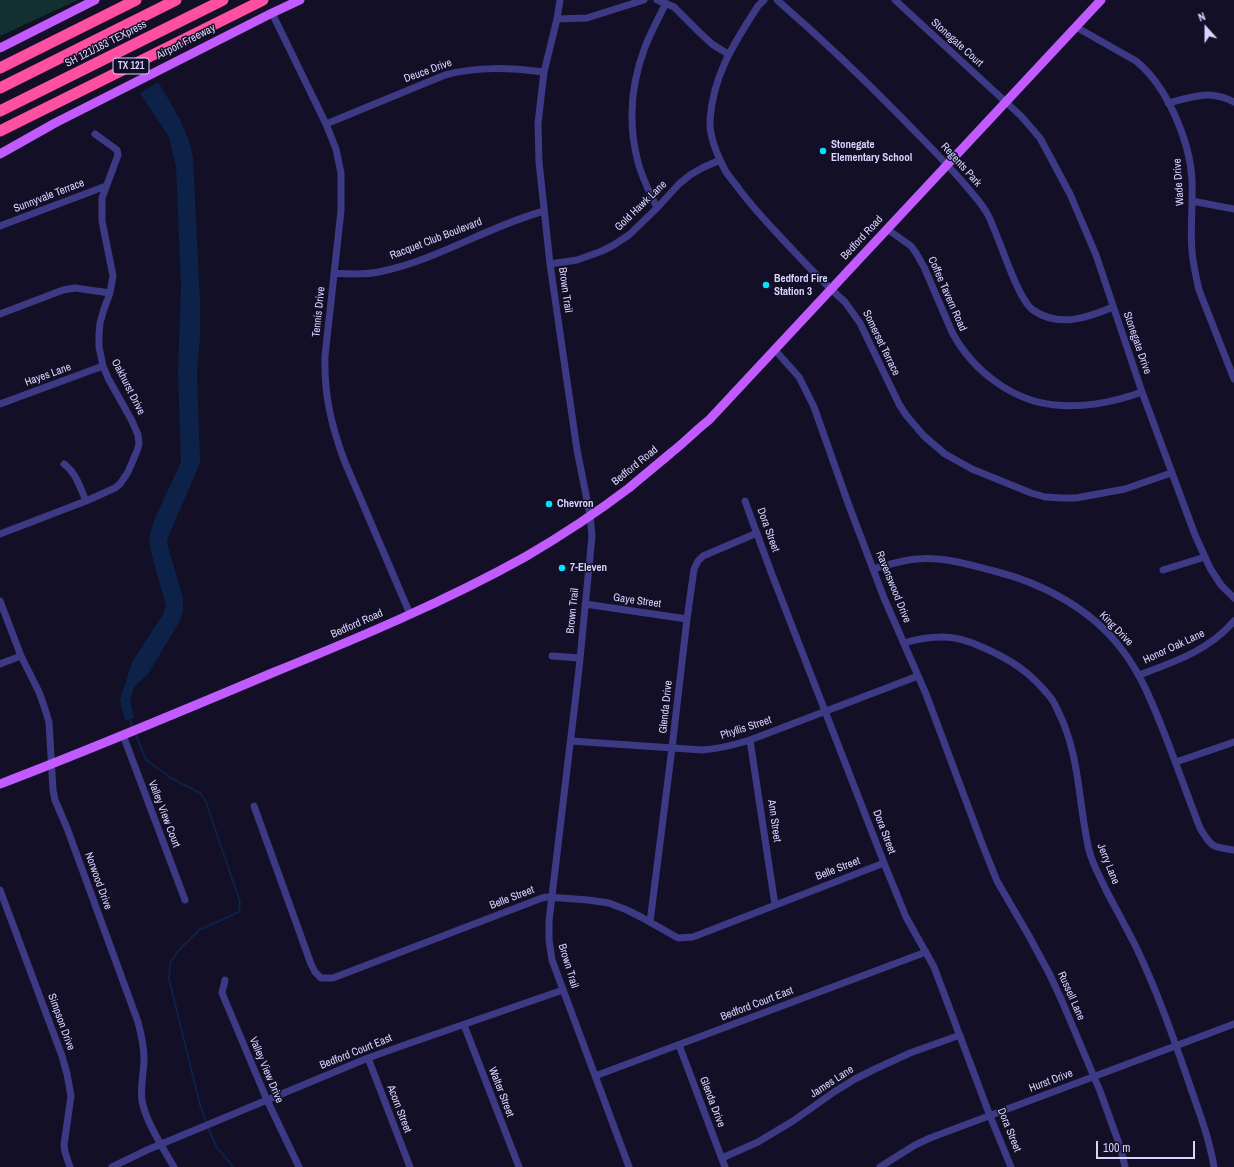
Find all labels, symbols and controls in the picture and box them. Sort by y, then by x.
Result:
north arrow [1186,8,1226,48]
text: N [1196,9,1207,25]
street label: Stonegate Court [928,16,986,70]
street label: SH 121/183 TEXpress [63,18,149,70]
street label: Airport Freeway [154,22,218,62]
street label: Deuce Drive [402,56,454,86]
road number: TX 121 [113,58,149,74]
place label: Stonegate Elementary School [831,138,912,164]
street label: Regents Park [938,140,984,190]
marker: Stonegate Elementary School [818,146,828,156]
street label: Wade Drive [1171,158,1187,206]
street label: Sunnyvale Terrace [12,176,86,216]
street label: Gold Hawk Lane [612,178,670,234]
street label: Bedford Road [838,213,886,263]
street label: Racquet Club Boulevard [388,215,484,263]
street label: Coffee Tavern Road [925,255,969,333]
street label: Brown Trail [555,266,575,314]
place label: Bedford Fire Station 3 [774,272,828,298]
marker: Bedford Fire Station 3 [761,280,771,290]
street label: Tennis Drive [310,286,328,338]
street label: Somerset Terrace [859,308,903,378]
street label: Stonegate Drive [1120,310,1154,376]
street label: Oakhurst Drive [108,357,148,417]
street label: Hayes Lane [23,361,73,389]
street label: Bedford Road [609,443,661,489]
place label: Chevron [557,497,594,511]
marker: Chevron [544,499,554,509]
street label: Dora Street [754,506,782,554]
street label: Ravenswood Drive [873,549,913,625]
place label: 7-Eleven [570,561,607,575]
marker: 7-Eleven [557,563,567,573]
street label: Brown Trail [564,588,582,634]
street label: Gaye Street [612,591,662,611]
street label: Bedford Road [329,607,385,641]
street label: King Drive [1096,609,1136,649]
street label: Honor Oak Lane [1141,627,1207,667]
street label: Glenda Drive [657,680,675,734]
street label: Phyllis Street [719,714,773,742]
street label: Valley View Court [145,779,183,849]
street label: Ann Street [764,799,784,843]
street label: Dora Street [870,808,898,856]
street label: Jerry Lane [1094,842,1122,886]
street label: Norwood Drive [82,850,114,912]
street label: Belle Street [814,854,862,884]
street label: Belle Street [488,883,536,913]
street label: Brown Trail [555,942,581,990]
street label: Russell Lane [1054,969,1088,1023]
street label: Bedford Court East [719,984,795,1024]
street label: Simpson Drive [45,992,77,1052]
street label: Bedford Court East [318,1032,394,1072]
street label: Valley View Drive [246,1035,286,1105]
street label: James Lane [808,1063,856,1101]
street label: Walter Street [485,1065,517,1119]
street label: Hurst Drive [1027,1067,1075,1095]
street label: Glenda Drive [696,1075,728,1129]
street label: Acorn Street [384,1083,414,1135]
street label: Dora Street [994,1106,1024,1154]
scale bar [1098,1133,1197,1159]
text: 100 m [1103,1140,1130,1156]

